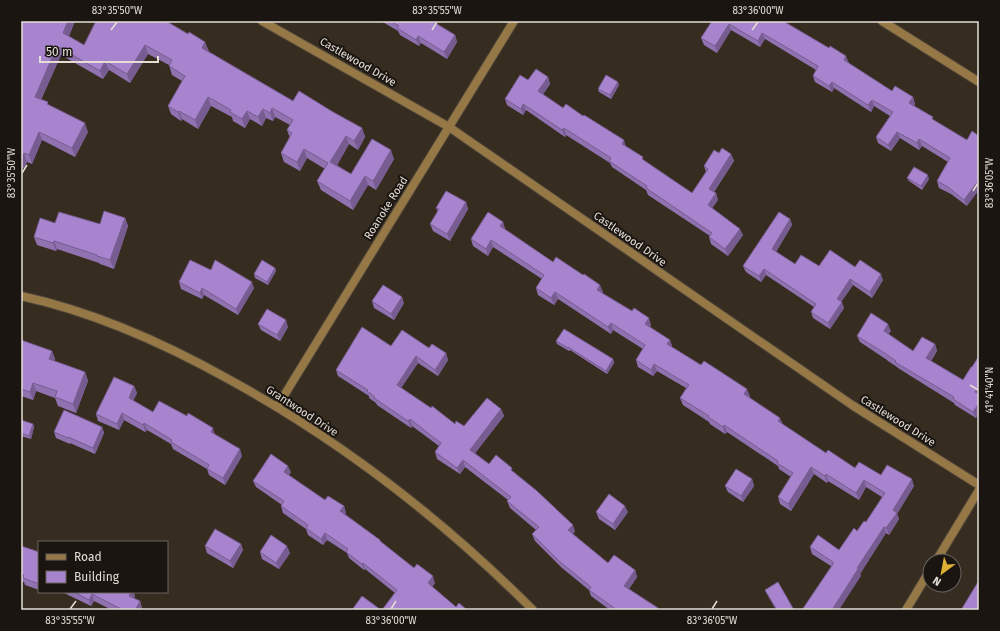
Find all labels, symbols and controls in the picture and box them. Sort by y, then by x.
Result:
text: 83°35'50"W [92,5,143,17]
text: 83°35'55"W [412,5,463,17]
text: 83°36'00"W [732,5,784,17]
street label: Castlewood Drive [317,35,399,89]
scale bar [40,38,158,64]
text: 50 m [46,45,72,59]
text: 83°35'50"W [6,147,18,198]
text: 83°36'05"W [984,157,996,208]
street label: Roanoke Road [362,174,410,242]
street label: Castlewood Drive [591,209,669,269]
text: 41°41'40"N [984,367,996,413]
street label: Grantwood Drive [264,383,340,439]
street label: Castlewood Drive [858,393,938,449]
legend [38,541,168,593]
text: Road [74,550,102,564]
north arrow [922,553,962,593]
text: Building [74,570,120,584]
text: N [930,574,944,589]
text: 83°35'55"W [45,615,96,627]
text: 83°36'00"W [365,615,417,627]
text: 83°36'05"W [687,615,738,627]

